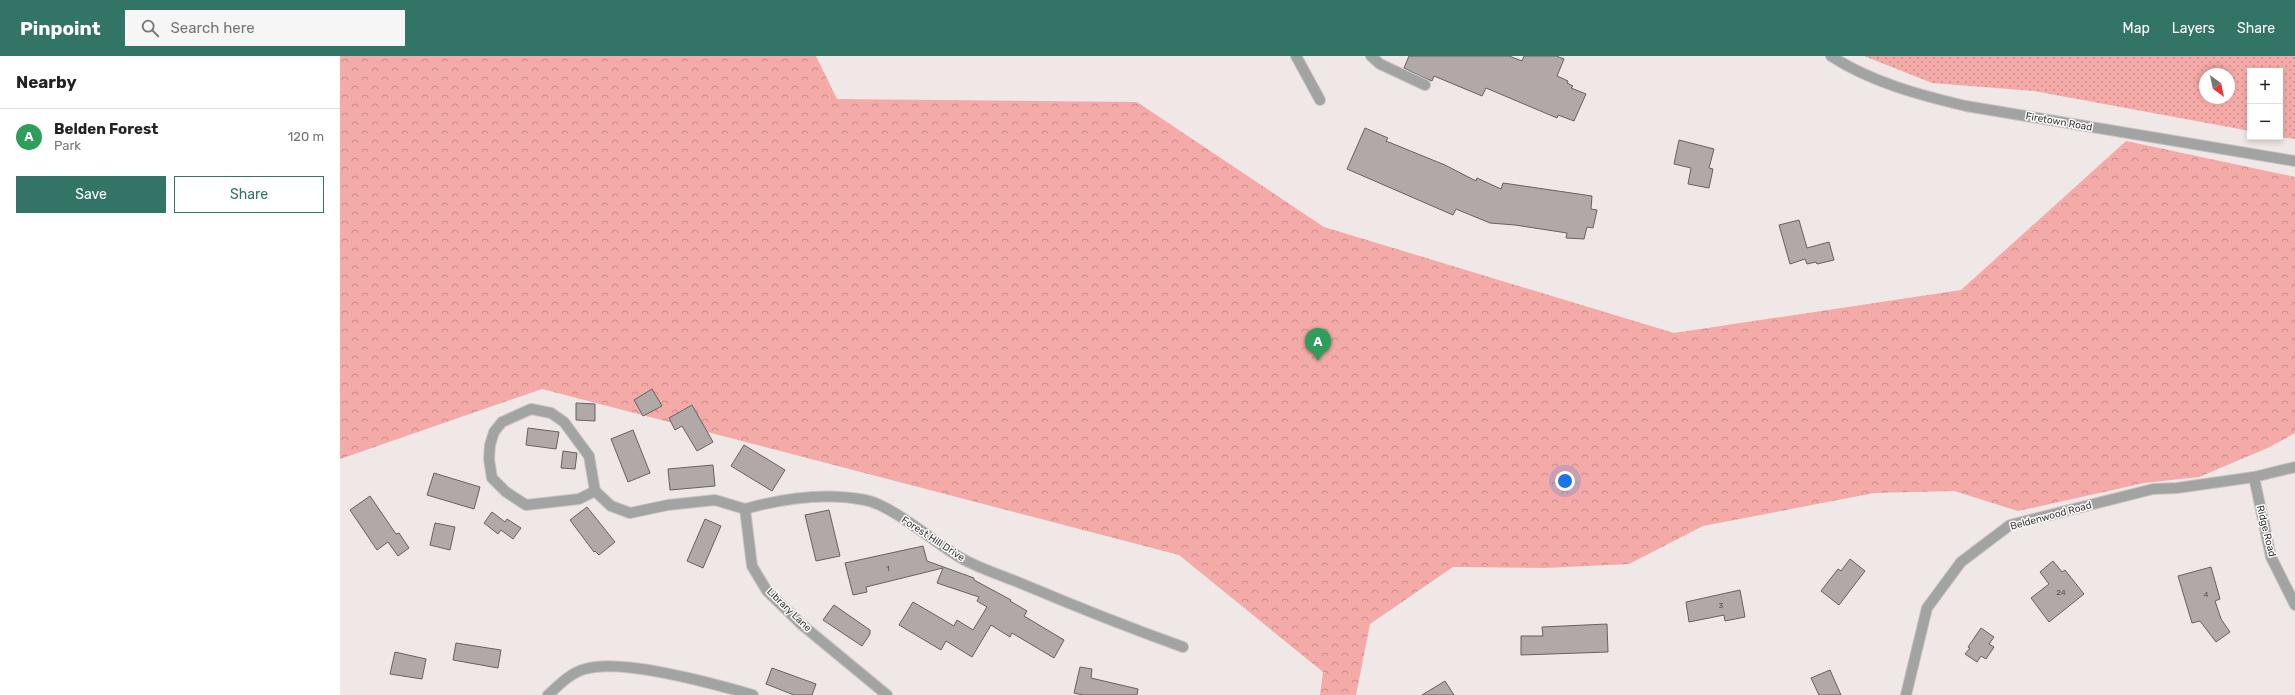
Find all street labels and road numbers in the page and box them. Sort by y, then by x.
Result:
street label: Firetown Road [2025,110,2093,134]
street label: Beldenwood Road [2009,499,2093,533]
street label: Ridge Road [2254,504,2278,558]
street label: Forest Hill Drive [899,514,967,564]
street label: Library Lane [764,586,814,635]

